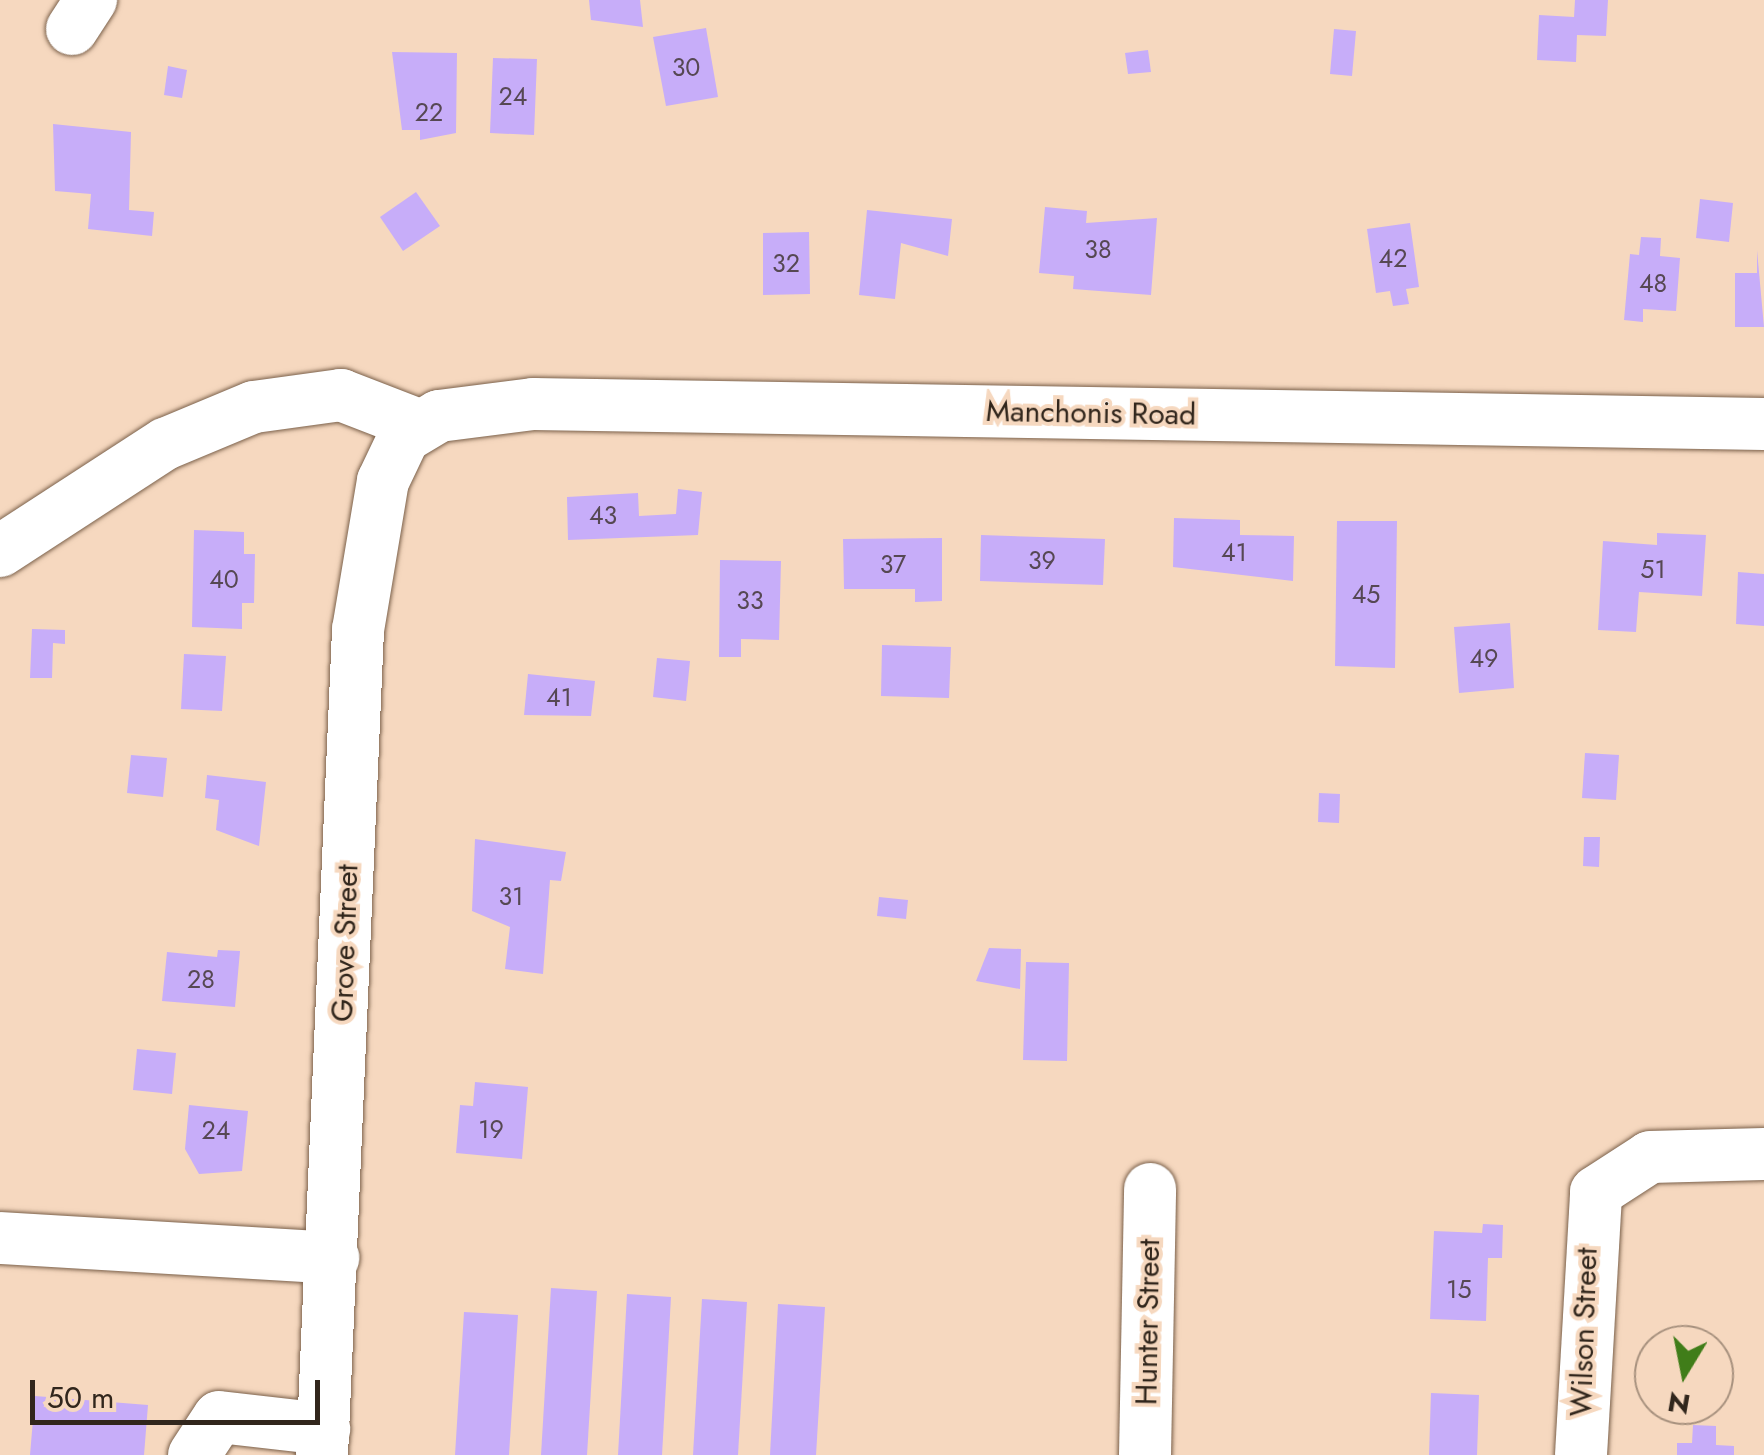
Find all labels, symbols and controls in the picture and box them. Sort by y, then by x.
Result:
house number: 30 [672,52,700,82]
house number: 24 [499,81,527,111]
house number: 22 [415,97,443,127]
house number: 38 [1084,234,1112,264]
house number: 42 [1379,243,1407,273]
house number: 32 [772,248,800,278]
house number: 48 [1639,268,1667,298]
street label: Manchonis Road [986,393,1196,433]
house number: 43 [589,500,617,530]
house number: 41 [1221,537,1247,567]
house number: 39 [1028,545,1056,575]
house number: 37 [880,549,906,579]
house number: 51 [1640,554,1666,584]
house number: 40 [209,564,239,594]
house number: 45 [1352,579,1380,609]
house number: 33 [736,585,764,615]
house number: 49 [1470,643,1498,673]
house number: 41 [546,682,572,712]
street label: Grove Street [324,864,366,1022]
house number: 31 [499,881,523,911]
house number: 28 [187,964,215,994]
house number: 19 [478,1114,504,1144]
house number: 24 [202,1115,230,1145]
street label: Hunter Street [1129,1238,1167,1406]
street label: Wilson Street [1563,1247,1605,1417]
house number: 15 [1446,1274,1472,1304]
north arrow [1634,1325,1734,1425]
scale bar [35,1360,325,1422]
text: 50 m [47,1376,114,1419]
text: N [1665,1381,1694,1425]

